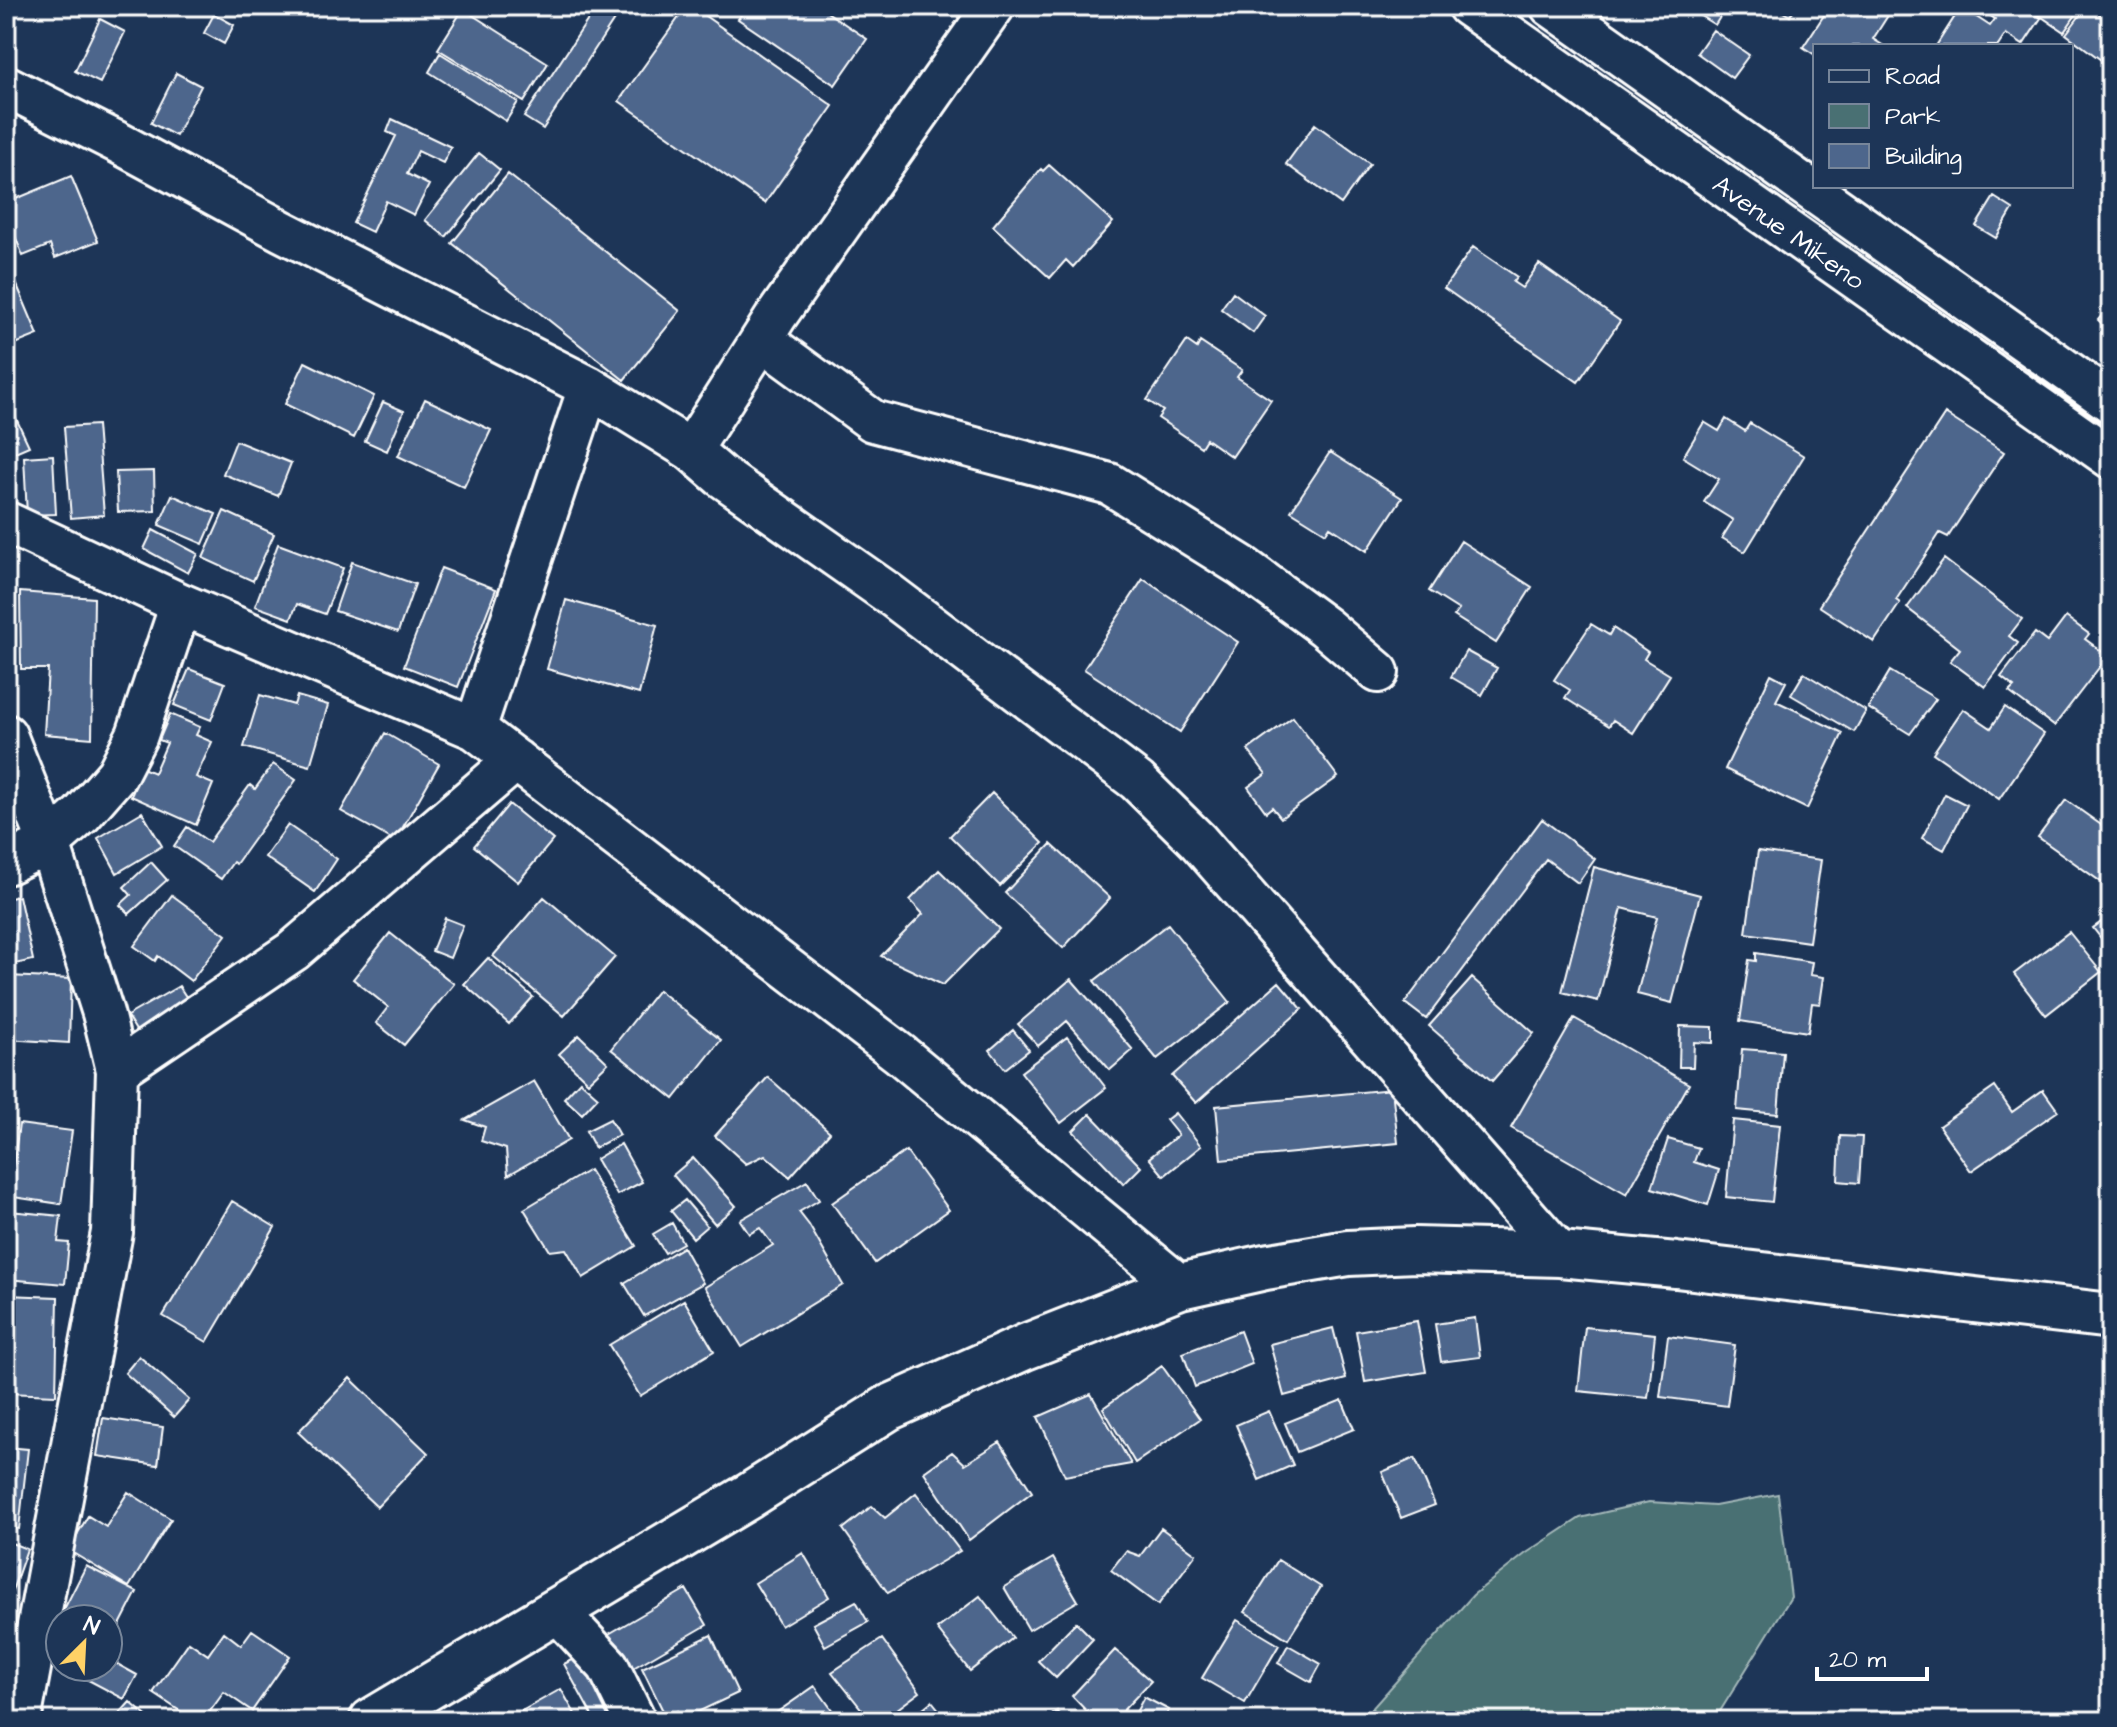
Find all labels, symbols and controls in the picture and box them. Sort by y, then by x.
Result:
legend [1813,44,2073,188]
text: Road [1885,60,1940,94]
text: Park [1885,100,1941,134]
text: Building [1885,140,1962,175]
street label: Avenue Mikeno [1705,167,1872,299]
north arrow [44,1603,124,1683]
text: N [79,1609,104,1643]
scale bar [1817,1631,1927,1681]
text: 20 m [1829,1643,1886,1677]

